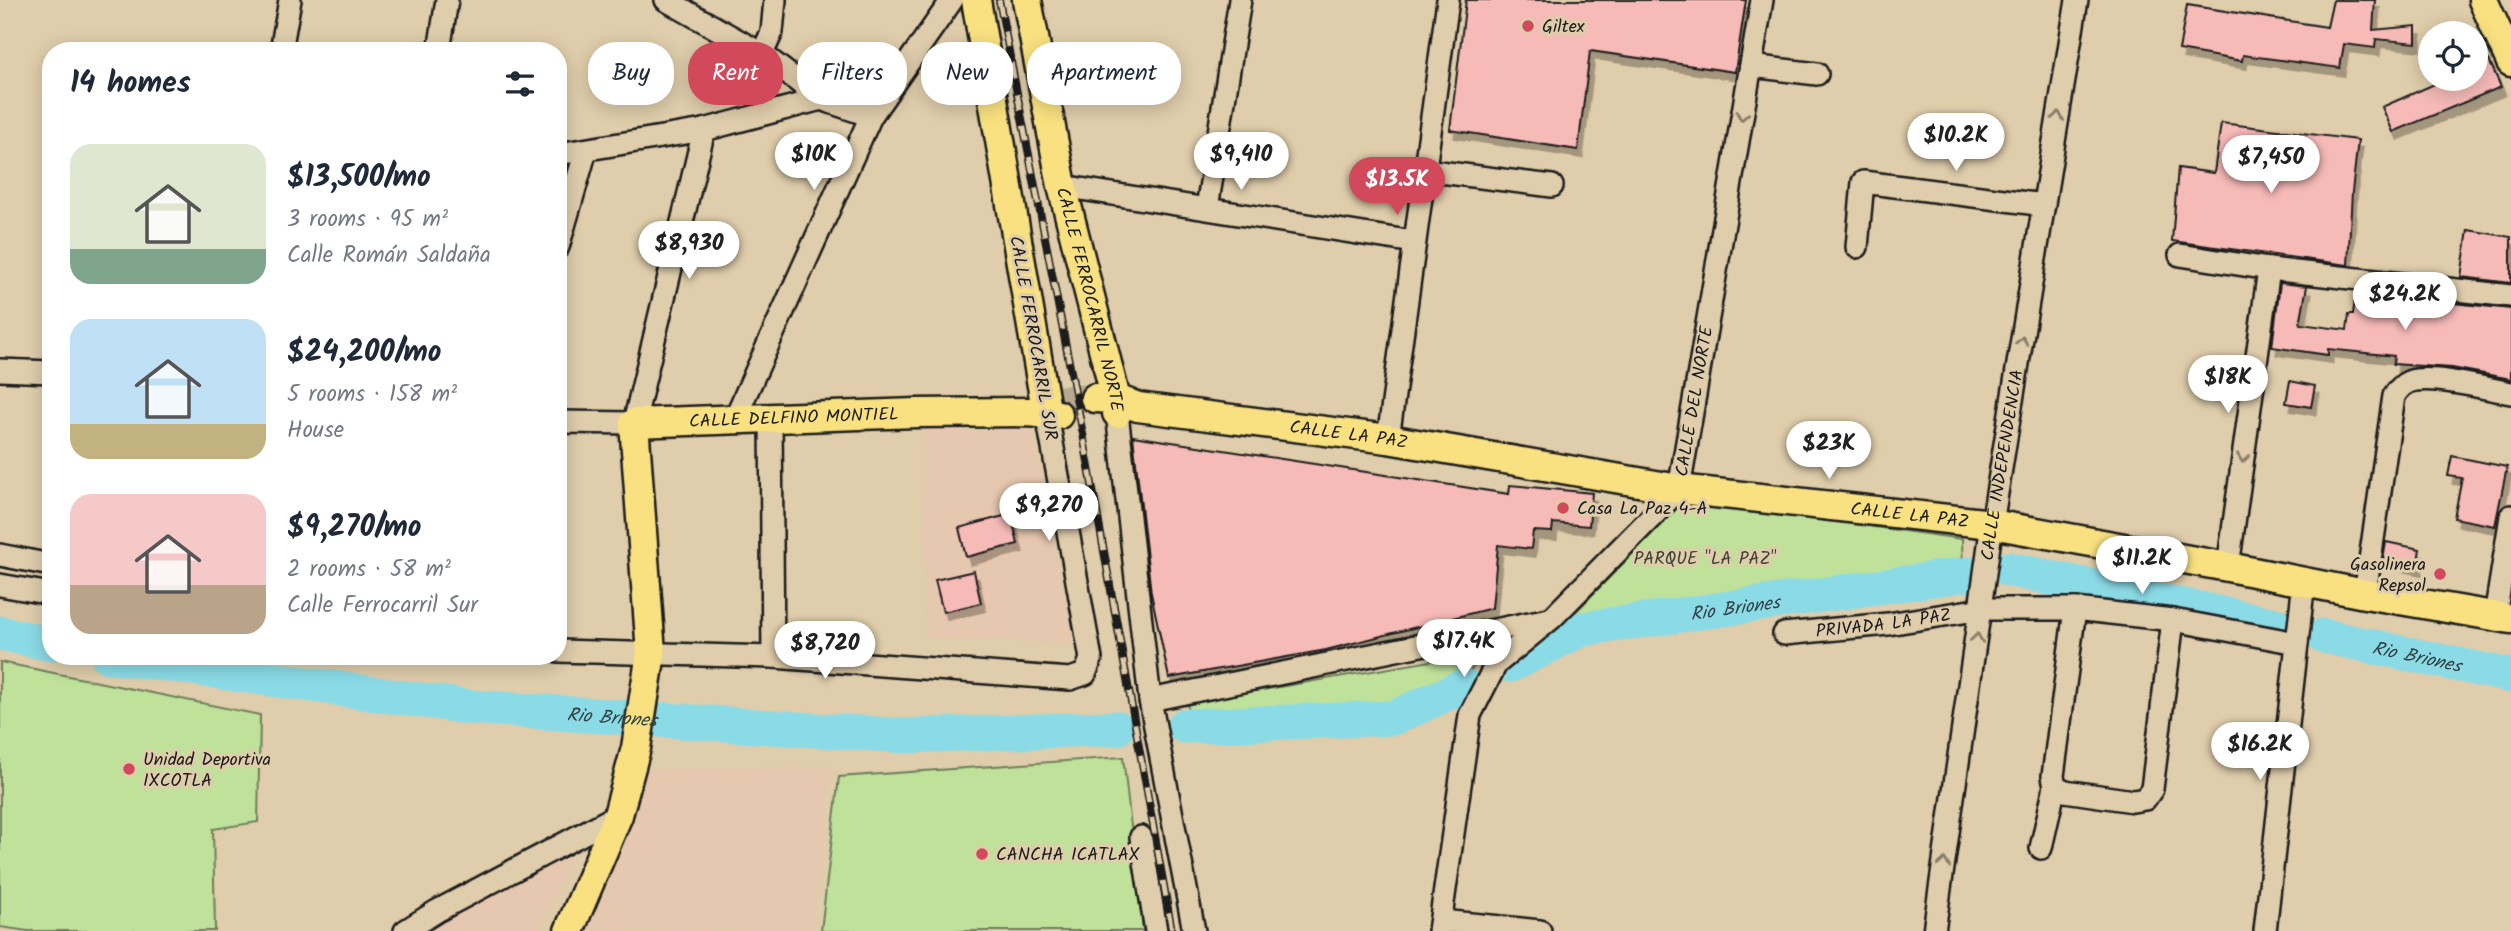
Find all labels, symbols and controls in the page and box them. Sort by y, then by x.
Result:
place label: Giltex [1542,13,1585,42]
marker: Giltex [1520,18,1536,34]
map controls [2418,21,2488,91]
button: locate [2418,21,2488,91]
chip: Buy [588,42,674,105]
chip: Rent [688,42,783,105]
chip: Filters [797,42,907,105]
chip: New [921,42,1013,105]
chip: Apartment [1027,42,1181,105]
text: 14 homes [70,60,191,108]
icon: filters [501,65,539,103]
one-way arrow [1735,110,1750,121]
one-way arrow [2050,110,2065,122]
pin: $10.2K [1899,114,2013,173]
text: $10.2K [1923,118,1989,154]
pin: $10K [773,132,855,192]
pin: $9,410 [1184,132,1298,192]
pin: $7,450 [2214,136,2328,195]
text: $10K [791,137,837,173]
text: $9,410 [1210,137,1272,173]
text: $7,450 [2238,140,2304,176]
text: $13,500/mo [287,154,431,202]
pin: $13.5K [1340,158,1454,217]
text: $13.5K [1365,162,1429,198]
icon: home [126,172,210,256]
street label: CALLE FERROCARRIL NORTE [1047,184,1130,413]
text: 3 rooms · 95 m² [287,202,448,238]
pin: $8,930 [632,222,746,281]
text: $8,930 [654,226,724,262]
street label: CALLE FERROCARRIL SUR [1000,234,1065,443]
text: Calle Román Saldaña [287,238,491,274]
pin: $24.2K [2348,272,2462,332]
text: $24.2K [2369,277,2441,313]
street label: CALLE DEL NORTE [1668,324,1722,479]
text: $24,200/mo [287,329,441,377]
one-way arrow [2014,335,2029,347]
icon: home [126,347,210,431]
pin: $18K [2187,356,2269,415]
text: $18K [2204,360,2252,396]
street label: CALLE INDEPENDENCIA [1974,367,2033,563]
text: 5 rooms · 158 m² [287,377,457,413]
street label: CALLE DELFINO MONTIEL [689,401,899,437]
text: House [287,413,344,449]
street label: CALLE LA PAZ [1288,414,1410,458]
pin: $23K [1788,421,1870,481]
text: $23K [1802,426,1856,462]
one-way arrow [2236,452,2251,464]
pin: $9,270 [992,484,1106,543]
text: $9,270 [1015,488,1083,524]
place label: Casa La Paz 4-A [1577,495,1708,524]
street label: CALLE LA PAZ [1849,495,1970,537]
marker: Casa La Paz 4-A [1555,500,1571,516]
text: $9,270/mo [287,504,422,552]
icon: home [126,522,210,606]
pin: $11.2K [2085,536,2199,596]
text: $11.2K [2112,541,2172,577]
park label: PARQUE "LA PAZ" [1633,545,1777,574]
place label: Gasolinera Repsol [2350,551,2427,601]
text: 2 rooms · 58 m² [287,552,451,588]
marker: Gasolinera Repsol [2432,566,2448,582]
text: Calle Ferrocarril Sur [287,588,478,624]
water label: Rio Briones [1688,588,1784,630]
street label: PRIVADA LA PAZ [1815,601,1953,647]
pin: $17.4K [1407,620,1521,679]
pin: $8,720 [768,622,882,681]
text: $17.4K [1432,624,1496,660]
text: $8,720 [790,626,860,662]
one-way arrow [1970,632,1985,644]
water label: Rio Briones [2369,634,2466,682]
water label: Rio Briones [566,701,660,737]
pin: $16.2K [2203,722,2317,782]
text: $16.2K [2227,727,2293,763]
place label: Unidad Deportiva IXCOTLA [143,746,271,796]
marker: Unidad Deportiva IXCOTLA [121,761,137,777]
place label: CANCHA ICATLAX [996,841,1141,870]
marker: CANCHA ICATLAX [974,846,990,862]
one-way arrow [1937,858,1952,869]

